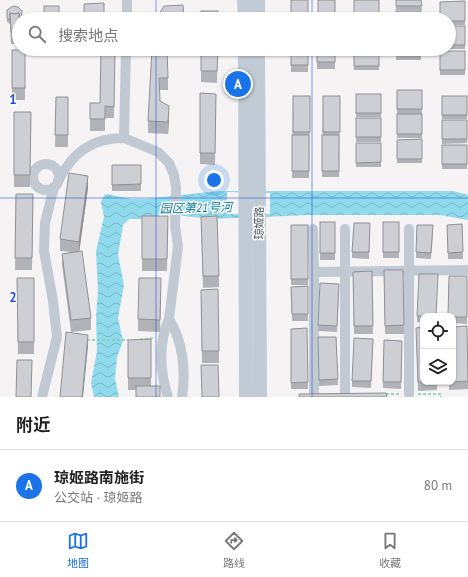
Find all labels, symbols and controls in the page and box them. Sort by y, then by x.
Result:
search box [12,12,456,56]
icon: search [26,23,48,45]
text: 搜索地点 [58,26,118,45]
pin: A [225,69,251,99]
text: 1 [9,91,17,108]
your location [204,170,224,190]
water label: 园区第21号河 [160,199,234,216]
street label: 琼姬路 [252,207,266,240]
text: 2 [9,289,17,306]
map controls [420,313,456,385]
button: locate [420,313,456,349]
button: layers [420,349,456,385]
text: 附近 [16,414,50,436]
text: 琼姬路南施街 [54,468,144,487]
text: A [25,477,33,494]
text: 80 m [424,477,452,494]
text: 公交站 · 琼姬路 [54,489,142,506]
tab: 地图 [67,530,89,570]
tab: 路线 [223,530,245,570]
tab: 收藏 [379,530,401,570]

